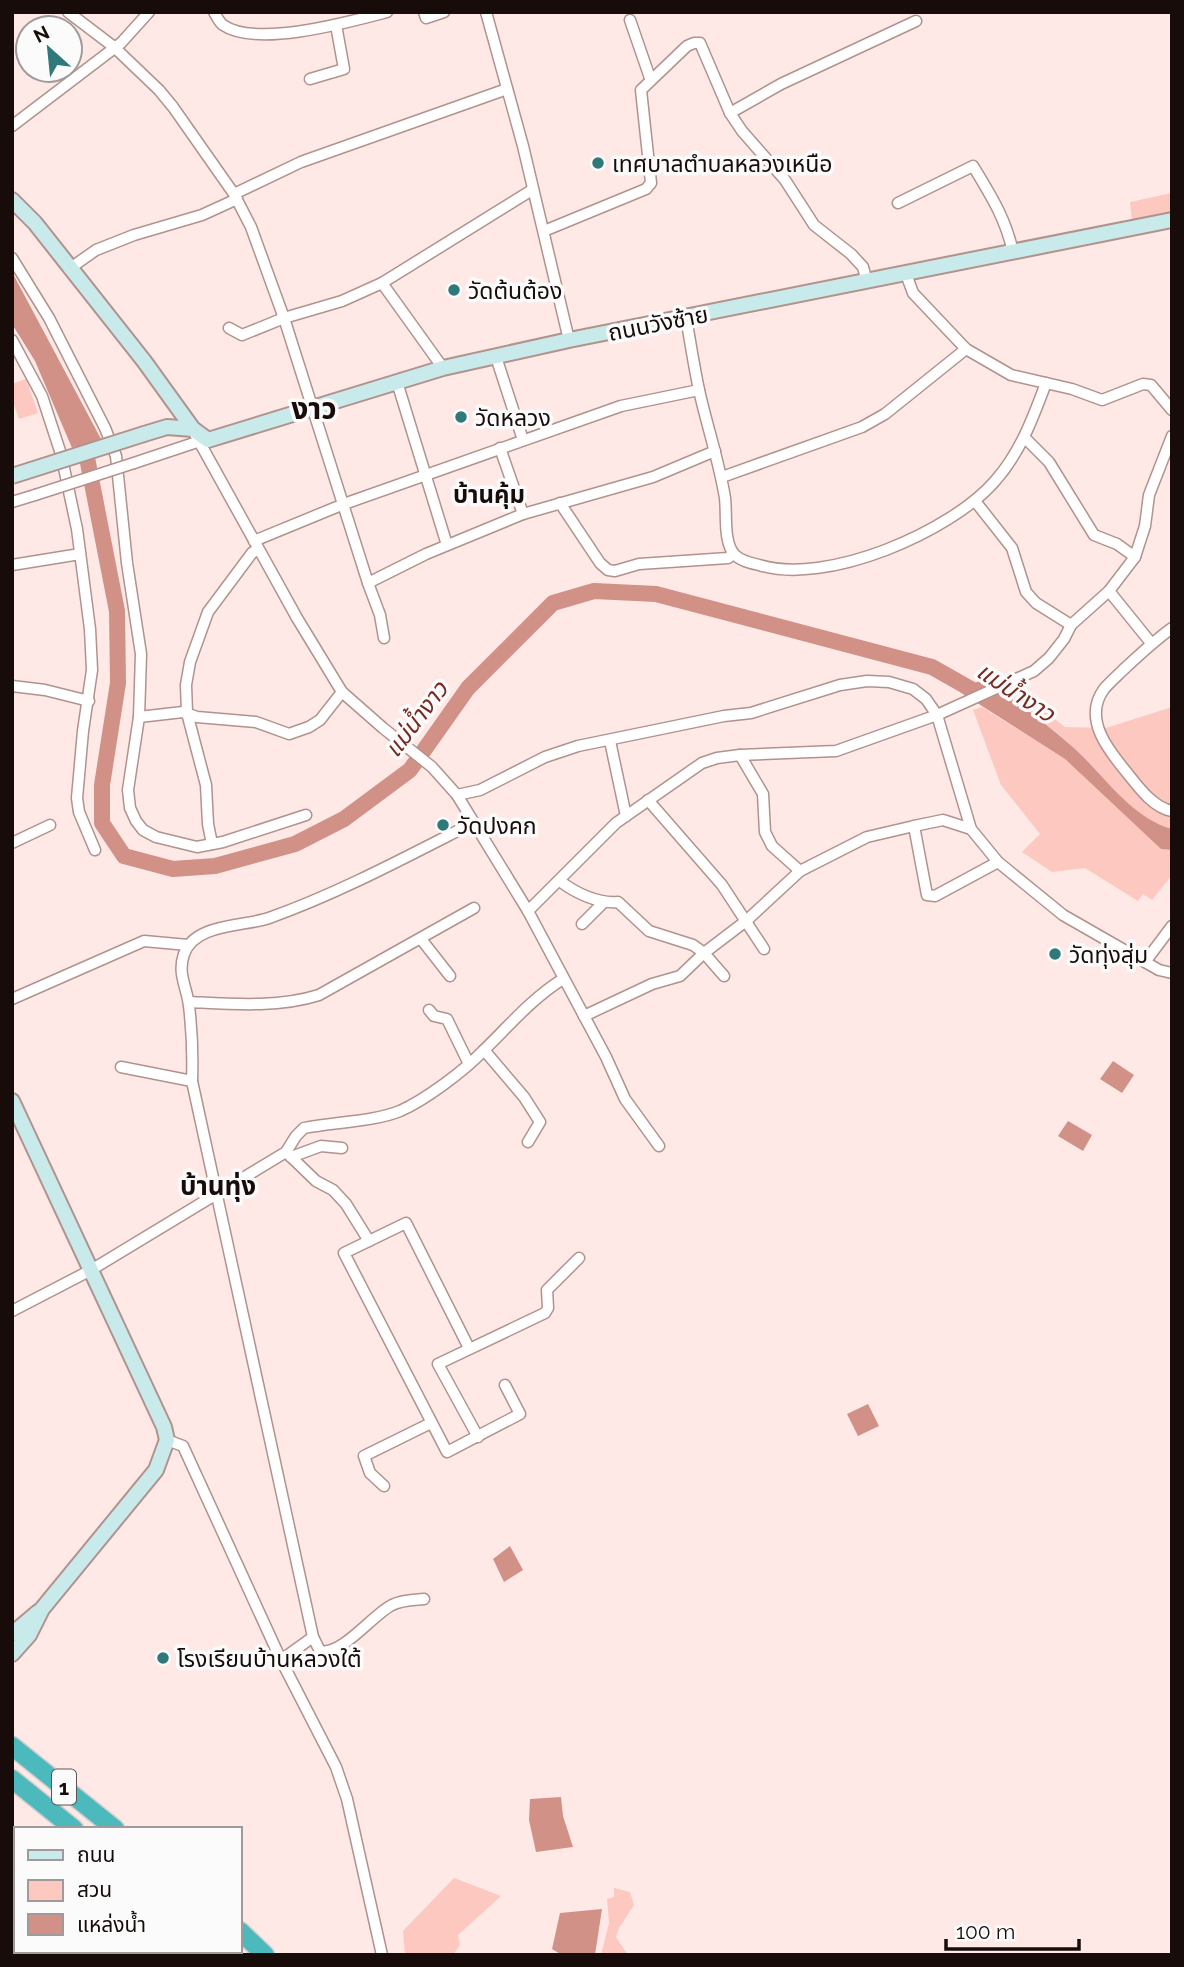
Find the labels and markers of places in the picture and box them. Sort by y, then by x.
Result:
place label: เทศบาลตำบลหลวงเหนือ [612,150,832,177]
marker: เทศบาลตำบลหลวงเหนือ [590,155,606,171]
place label: วัดต้นต้อง [468,277,562,304]
marker: วัดต้นต้อง [446,282,462,298]
place label: วัดหลวง [475,404,551,431]
marker: วัดหลวง [453,409,469,425]
place label: วัดปงคก [457,812,537,839]
marker: วัดปงคก [435,817,451,833]
place label: วัดทุ่งสุ่ม [1069,941,1148,969]
marker: วัดทุ่งสุ่ม [1047,946,1063,962]
place label: โรงเรียนบ้านหลวงใต้ [177,1645,362,1672]
marker: โรงเรียนบ้านหลวงใต้ [155,1650,171,1666]

